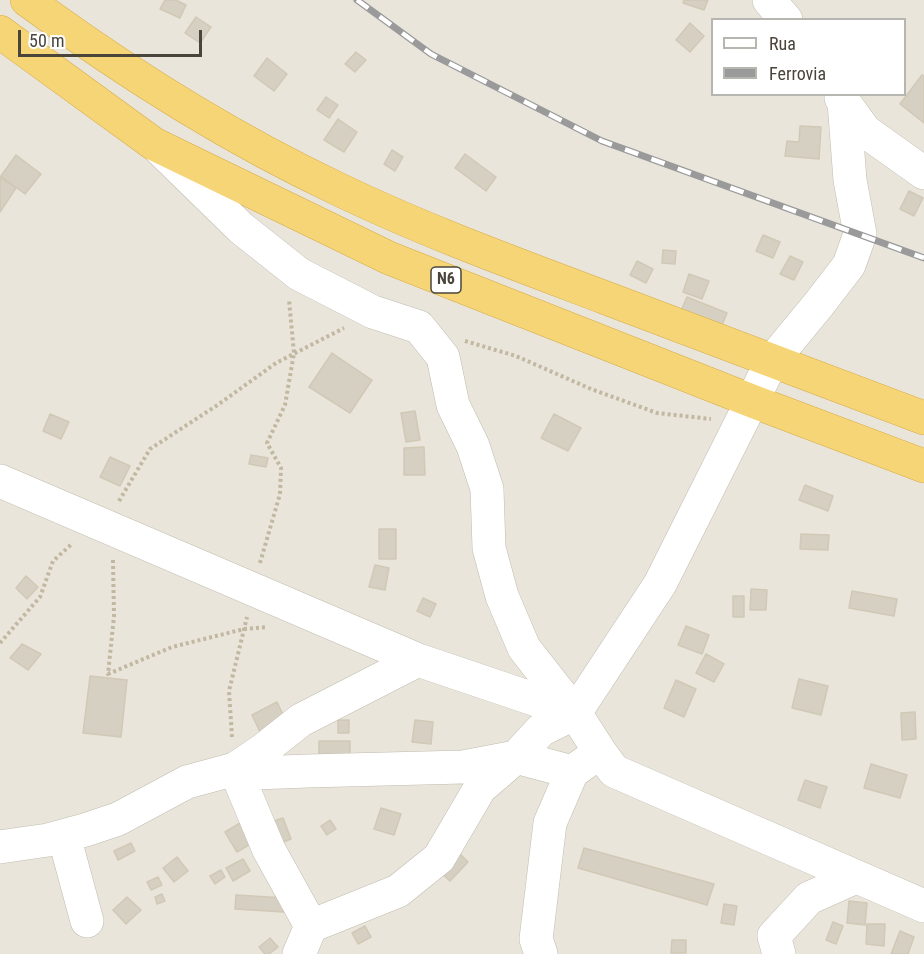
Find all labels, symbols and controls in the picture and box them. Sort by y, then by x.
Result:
scale bar [21,18,206,56]
legend [711,18,906,96]
text: 50 m [29,30,64,51]
text: Rua [769,33,796,54]
text: Ferrovia [769,63,826,84]
road number: N6 [431,267,461,293]

